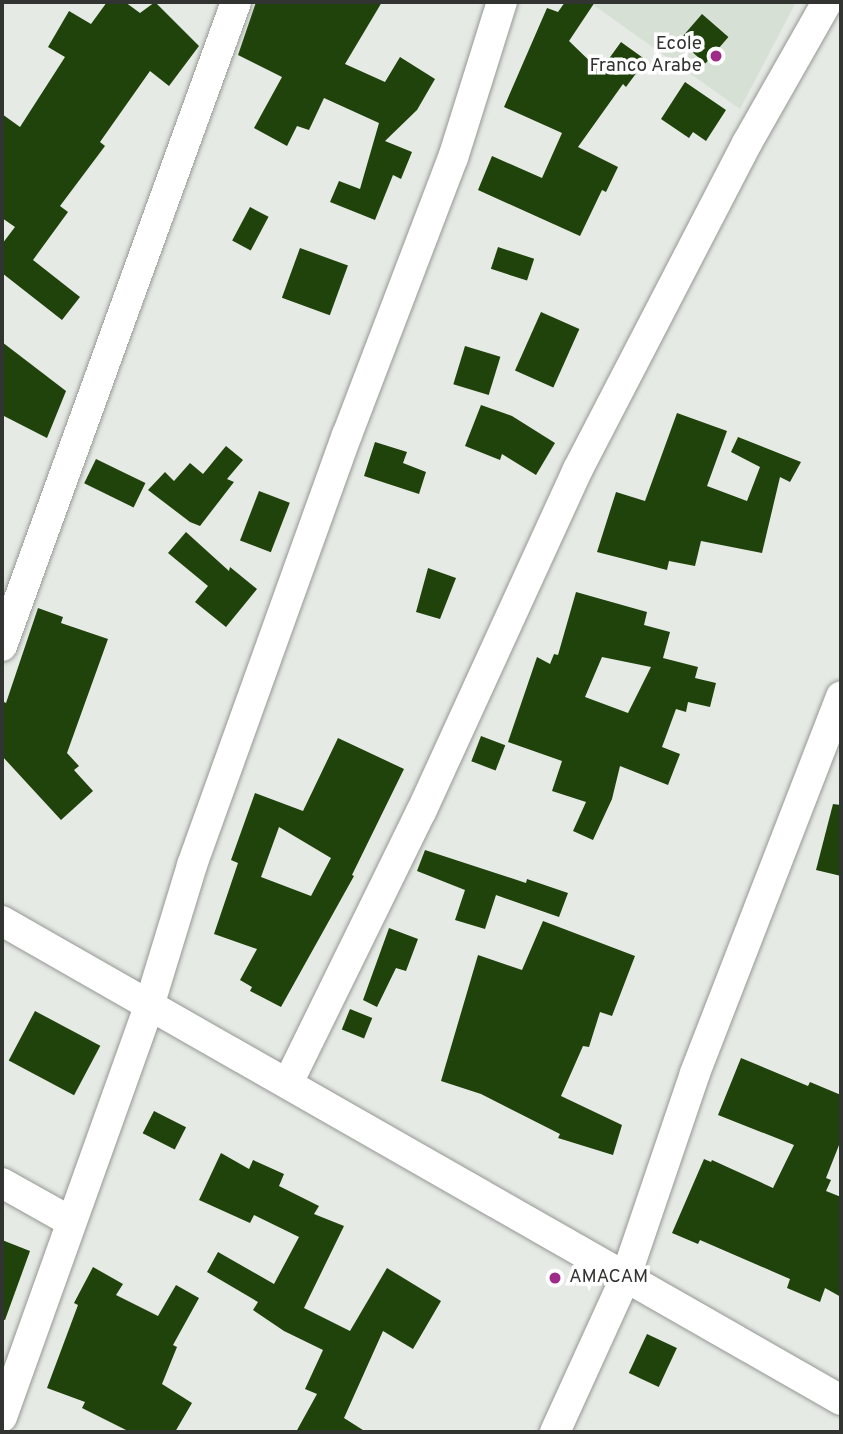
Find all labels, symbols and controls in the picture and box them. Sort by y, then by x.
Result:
place label: Ecole Franco Arabe [589,34,702,78]
marker: Ecole Franco Arabe [708,48,724,64]
place label: AMACAM [569,1267,648,1289]
marker: AMACAM [547,1270,563,1286]

